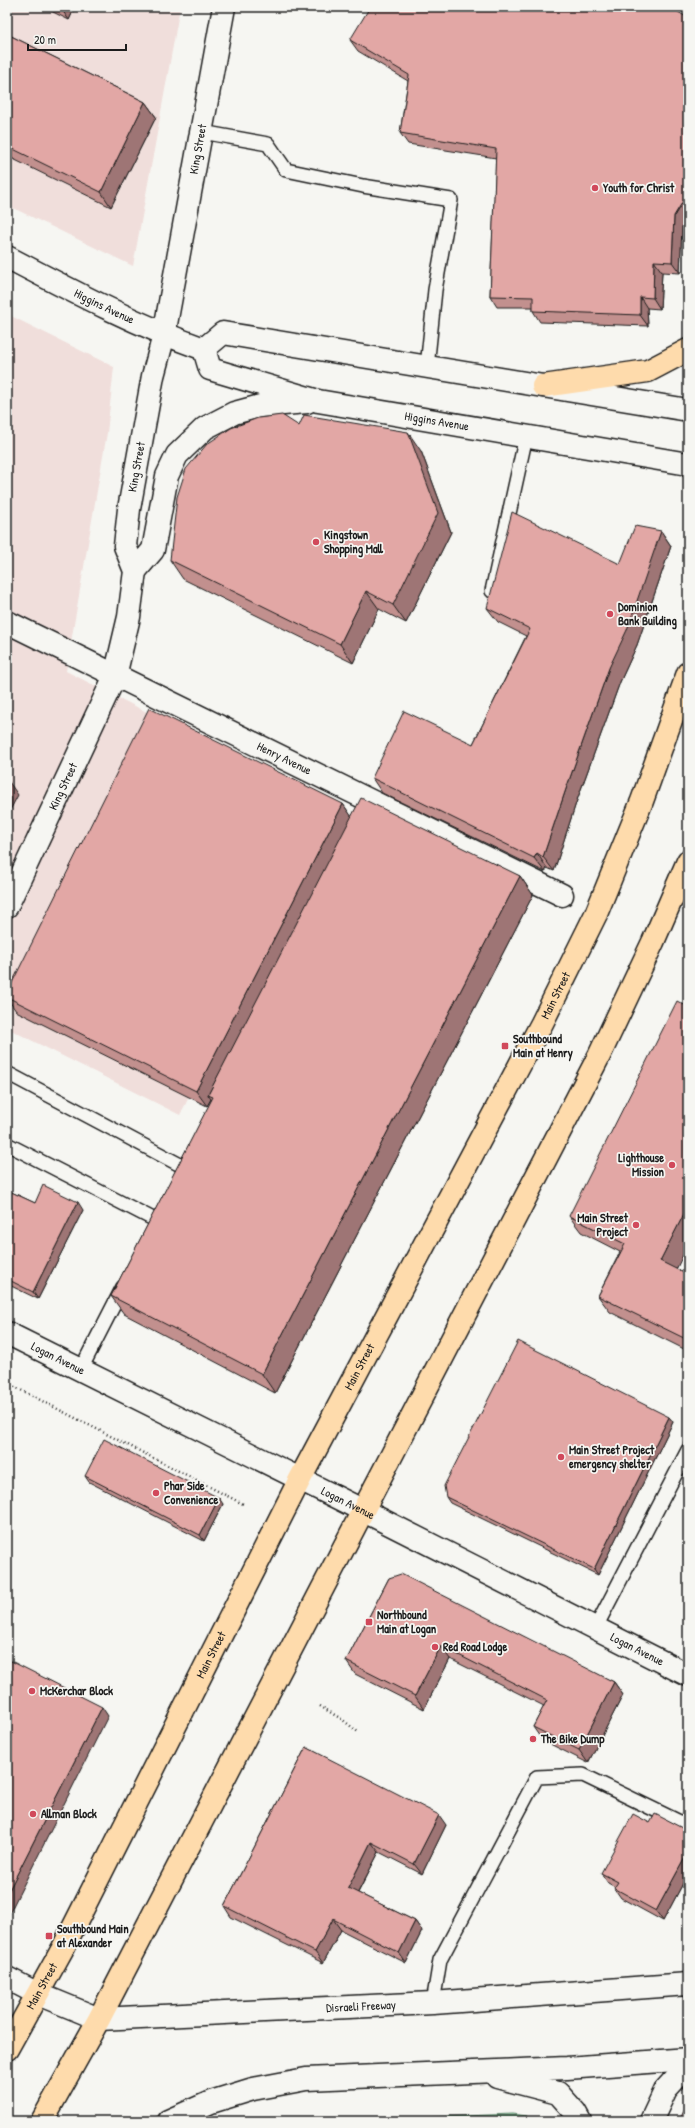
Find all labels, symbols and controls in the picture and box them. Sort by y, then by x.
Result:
scale bar [28,26,126,52]
text: 20 m [34,31,56,48]
street label: King Street [185,122,211,175]
place label: Youth for Christ [602,179,675,196]
marker: Youth for Christ [590,183,600,193]
street label: Higgins Avenue [71,284,137,328]
street label: Higgins Avenue [403,407,471,435]
street label: King Street [123,440,149,493]
place label: Kingstown Shopping Mall [324,526,384,558]
marker: Kingstown Shopping Mall [311,537,321,547]
place label: Dominion Bank Building [618,598,678,630]
marker: Dominion Bank Building [605,609,615,619]
street label: Henry Avenue [254,737,315,779]
street label: King Street [44,759,81,813]
street label: Main Street [536,968,574,1022]
place label: Southbound Main at Henry [513,1030,573,1062]
marker: Southbound Main at Henry [500,1041,510,1051]
place label: Lighthouse Mission [618,1149,665,1180]
marker: Lighthouse Mission [667,1160,677,1170]
place label: Main Street Project [577,1209,629,1240]
marker: Main Street Project [631,1220,641,1230]
street label: Logan Avenue [28,1337,88,1379]
street label: Main Street [340,1339,379,1393]
place label: Main Street Project emergency shelter [568,1441,655,1473]
marker: Main Street Project emergency shelter [556,1452,566,1462]
place label: Phar Side Convenience [164,1477,218,1508]
street label: Logan Avenue [318,1482,378,1523]
marker: Phar Side Convenience [151,1488,161,1498]
place label: Northbound Main at Logan [377,1606,437,1638]
marker: Northbound Main at Logan [364,1617,374,1627]
street label: Main Street [192,1627,230,1681]
street label: Logan Avenue [608,1628,667,1670]
place label: Red Road Lodge [443,1638,507,1656]
marker: Red Road Lodge [430,1642,440,1652]
place label: McKerchar Block [40,1682,113,1699]
marker: McKerchar Block [27,1686,37,1696]
place label: The Bike Dump [540,1730,605,1748]
marker: The Bike Dump [528,1734,538,1744]
place label: Allman Block [41,1805,97,1822]
marker: Allman Block [28,1809,38,1819]
place label: Southbound Main at Alexander [57,1920,129,1951]
marker: Southbound Main at Alexander [44,1931,54,1941]
street label: Main Street [22,1959,62,2012]
street label: Disraeli Freeway [326,1996,396,2016]

